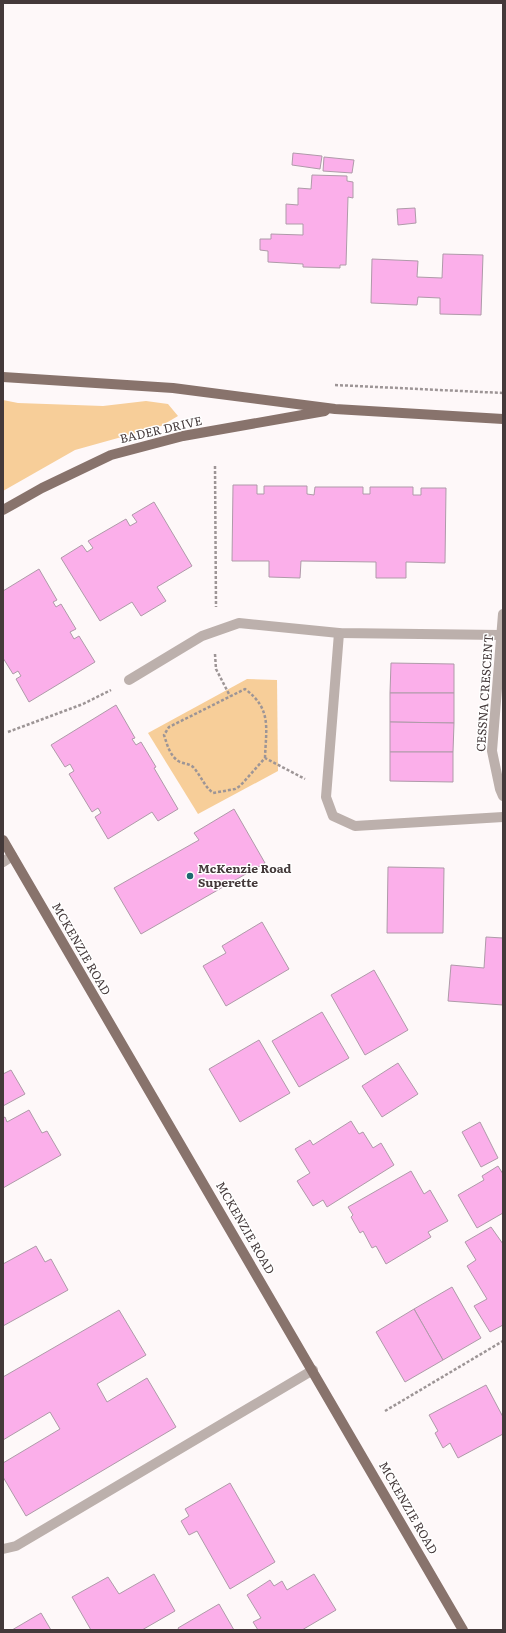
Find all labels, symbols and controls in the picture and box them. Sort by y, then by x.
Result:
street label: BADER DRIVE [118,411,204,447]
street label: CESSNA CRESCENT [471,633,497,752]
place label: McKenzie Road Superette [198,859,292,891]
marker: McKenzie Road Superette [185,871,195,881]
street label: MCKENZIE ROAD [48,899,116,998]
street label: MCKENZIE ROAD [212,1178,280,1277]
street label: MCKENZIE ROAD [375,1458,443,1557]

